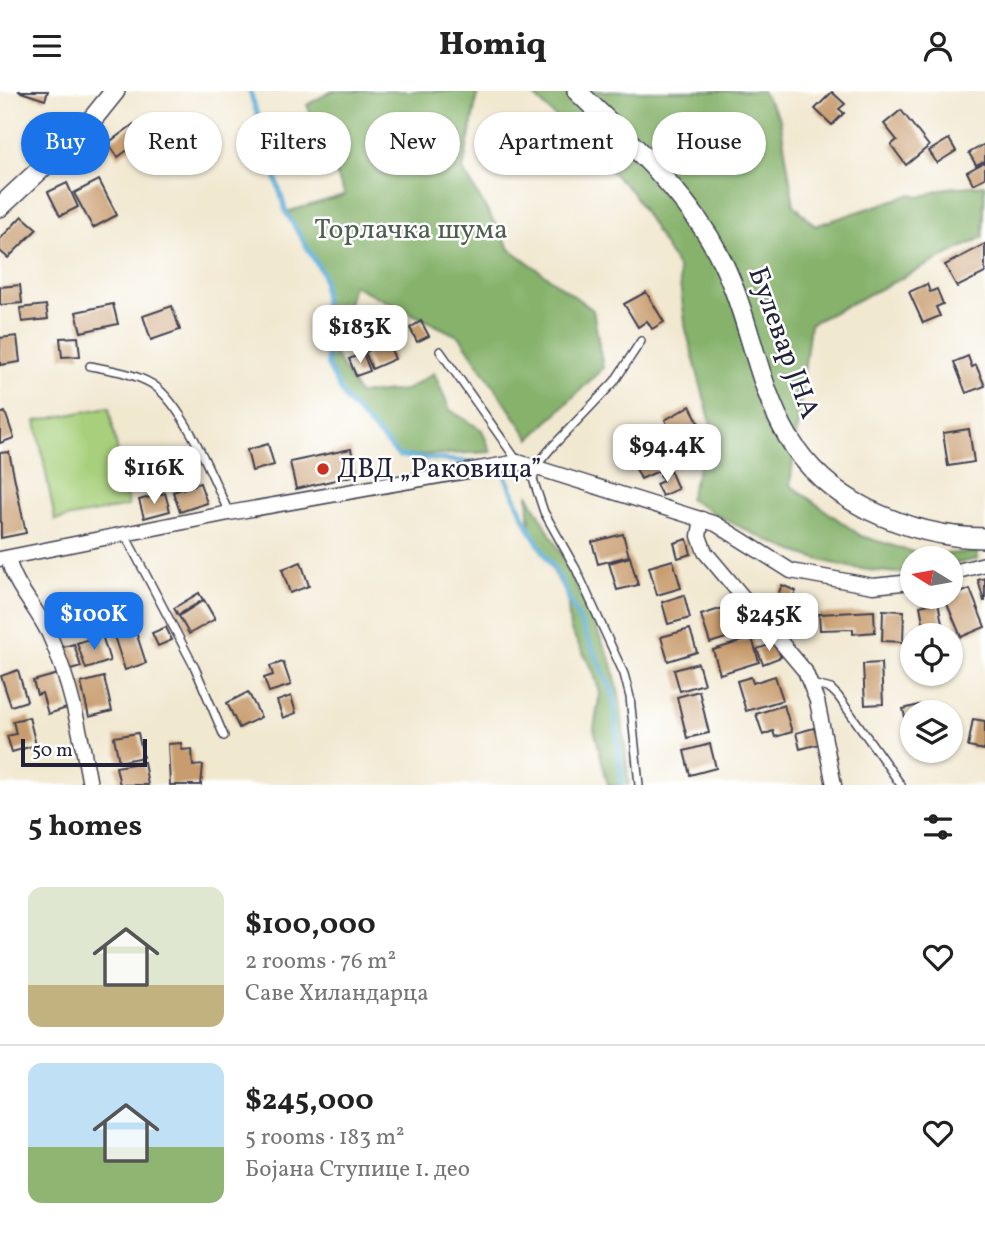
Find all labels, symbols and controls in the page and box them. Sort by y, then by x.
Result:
text: Homiq [439,24,546,68]
icon: menu [28,27,66,65]
icon: person [919,27,957,65]
chip: Buy [21,112,110,175]
chip: Rent [124,112,222,175]
chip: Filters [236,112,351,175]
chip: New [365,112,460,175]
chip: Apartment [474,112,638,175]
chip: House [652,112,766,175]
park label: Торлачка шума [314,211,508,250]
street label: Булевар ЈНА [737,262,829,425]
pin: $183K [311,306,409,365]
text: $183K [329,312,392,344]
pin: $94.4K [610,425,724,484]
text: $94.4K [629,431,705,463]
pin: $116K [105,447,203,506]
place label: ДВД „Раковица” [337,450,542,489]
text: $116K [124,453,184,485]
marker: ДВД „Раковица” [315,461,331,477]
north arrow [900,546,962,609]
map controls [900,546,963,763]
pin: $100K [45,593,143,652]
pin: $245K [720,594,818,653]
text: $100K [60,599,128,631]
text: $245K [736,600,802,632]
button: locate [900,623,963,686]
button: layers [900,700,963,763]
scale bar [21,736,147,768]
text: 50 m [32,738,73,764]
text: 5 homes [28,806,142,848]
icon: filters [919,808,957,846]
text: $100,000 [245,904,376,946]
icon: home [84,915,168,999]
icon: heart [919,938,957,976]
text: 2 rooms · 76 m² [245,946,396,978]
text: Саве Хиландарца [245,978,429,1010]
text: $245,000 [245,1080,374,1122]
icon: home [84,1091,168,1175]
icon: heart [919,1114,957,1152]
text: 5 rooms · 183 m² [245,1122,405,1154]
text: Бојана Ступице 1. део [245,1154,470,1186]

